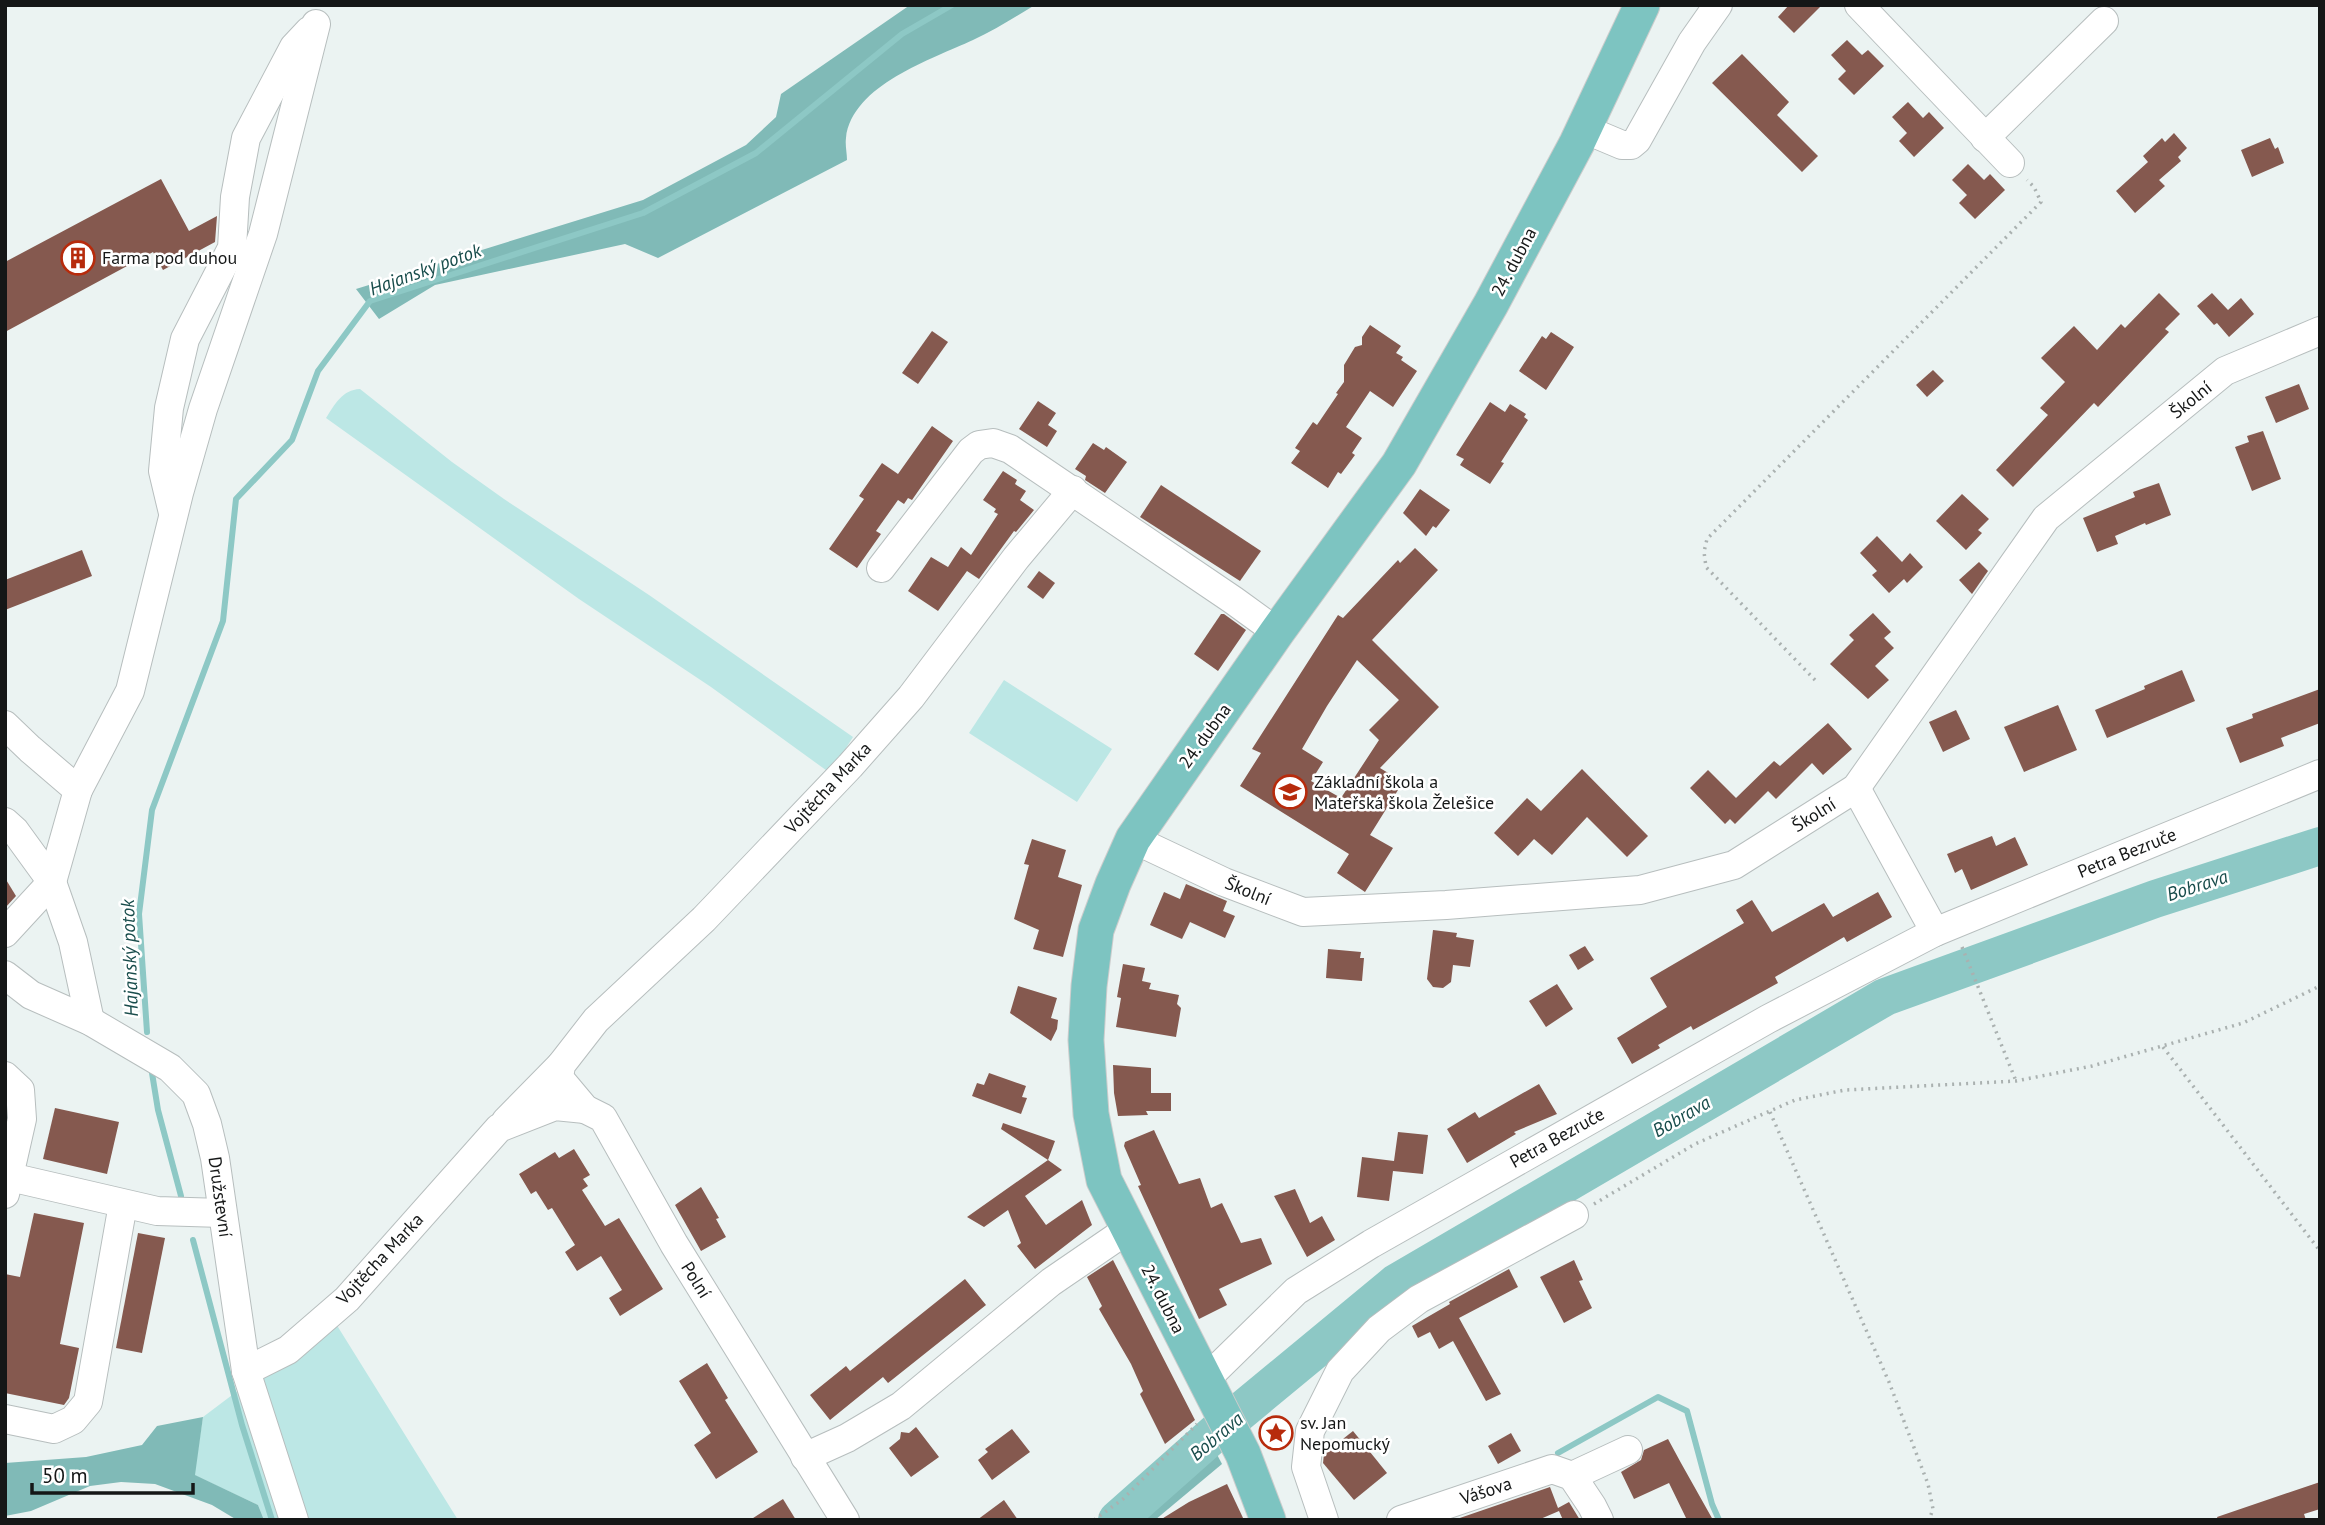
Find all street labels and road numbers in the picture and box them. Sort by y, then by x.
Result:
street label: 24. dubna [1486,223,1541,300]
street label: Školní [2165,376,2217,424]
street label: 24. dubna [1173,699,1236,773]
street label: Vojtěcha Marka [779,737,876,839]
street label: Školní [1787,792,1840,837]
street label: Petra Bezruče [2074,822,2180,883]
street label: Školní [1222,871,1275,910]
street label: Petra Bezruče [1505,1102,1608,1173]
street label: Družstevní [203,1155,238,1239]
street label: Vojtěcha Marka [331,1208,428,1310]
street label: Polní [676,1257,717,1303]
street label: 24. dubna [1136,1260,1191,1337]
street label: Vášova [1456,1471,1515,1510]

